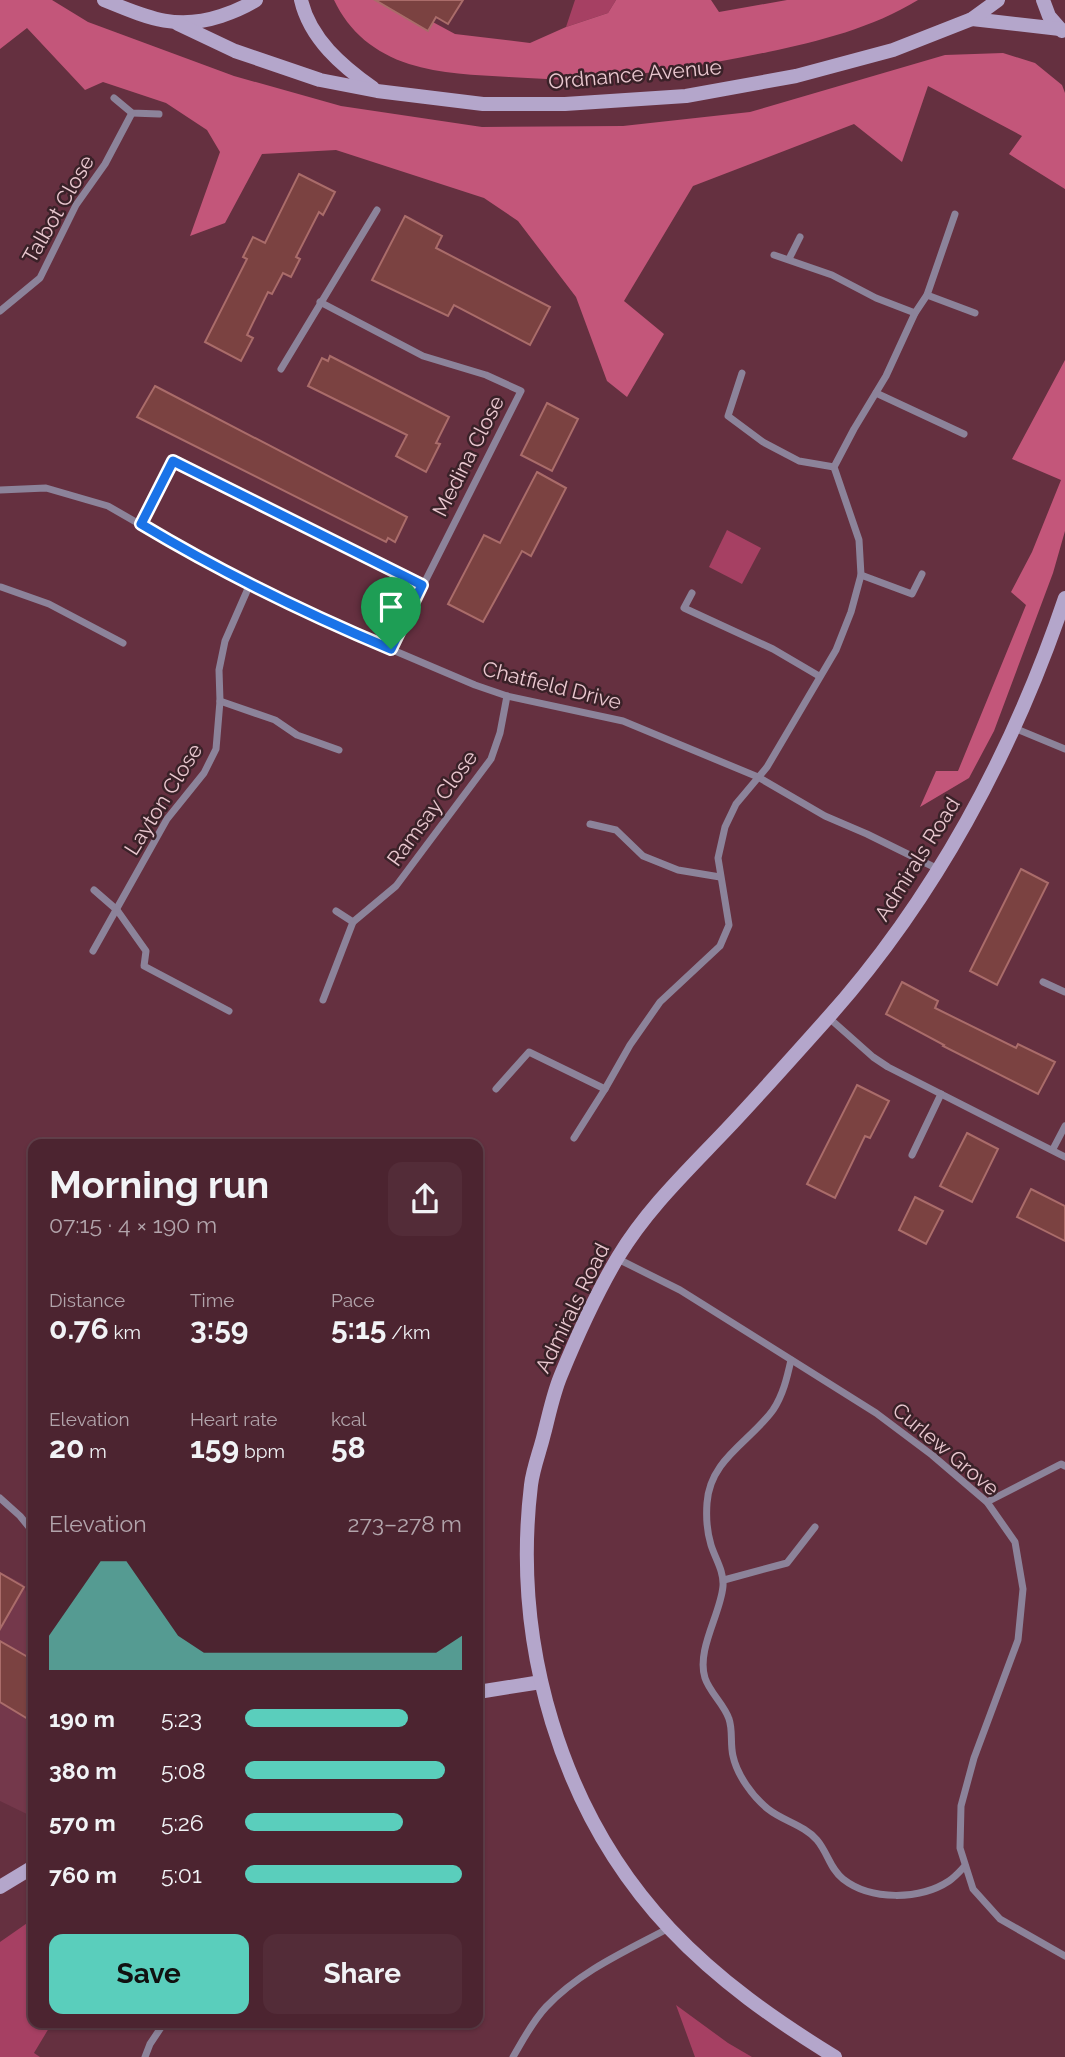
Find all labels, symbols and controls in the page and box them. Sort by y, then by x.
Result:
street label: Ordnance Avenue [547,54,723,94]
street label: Talbot Close [17,151,99,267]
street label: Medina Close [427,391,509,521]
pin [361,577,421,649]
icon: arrive [372,588,410,626]
street label: Chatfield Drive [480,656,624,714]
street label: Layton Close [119,739,207,859]
street label: Ramsay Close [382,745,482,871]
street label: Admirals Road [869,793,965,925]
text: Morning run [49,1162,269,1207]
button: share [388,1162,462,1236]
text: 07:15 · 4 × 190 m [49,1211,217,1238]
street label: Admirals Road [530,1239,614,1377]
text: Distance [49,1289,125,1311]
text: Time [190,1289,234,1311]
text: Pace [331,1289,375,1311]
text: 0.76 [49,1311,109,1346]
text: 3:59 [190,1311,248,1346]
text: 5:15 [331,1311,386,1346]
text: km [109,1321,141,1343]
text: /km [386,1321,430,1343]
street label: Curlew Grove [888,1397,1004,1501]
text: Elevation [49,1408,130,1430]
text: Heart rate [190,1408,278,1430]
text: kcal [331,1408,367,1430]
text: 20 [49,1430,84,1465]
text: 159 [190,1430,239,1465]
text: 58 [331,1430,366,1465]
text: m [84,1440,107,1462]
text: bpm [239,1440,285,1462]
text: Elevation [49,1510,147,1537]
text: 273–278 m [347,1510,462,1537]
text: 190 m [49,1705,115,1732]
text: 5:23 [161,1705,202,1732]
text: 380 m [49,1757,117,1784]
text: 5:08 [161,1757,206,1784]
text: 570 m [49,1809,116,1836]
text: 5:26 [161,1809,204,1836]
text: 760 m [49,1861,117,1888]
text: 5:01 [161,1861,202,1888]
button: Save [49,1934,249,2014]
button: Share [263,1934,462,2014]

